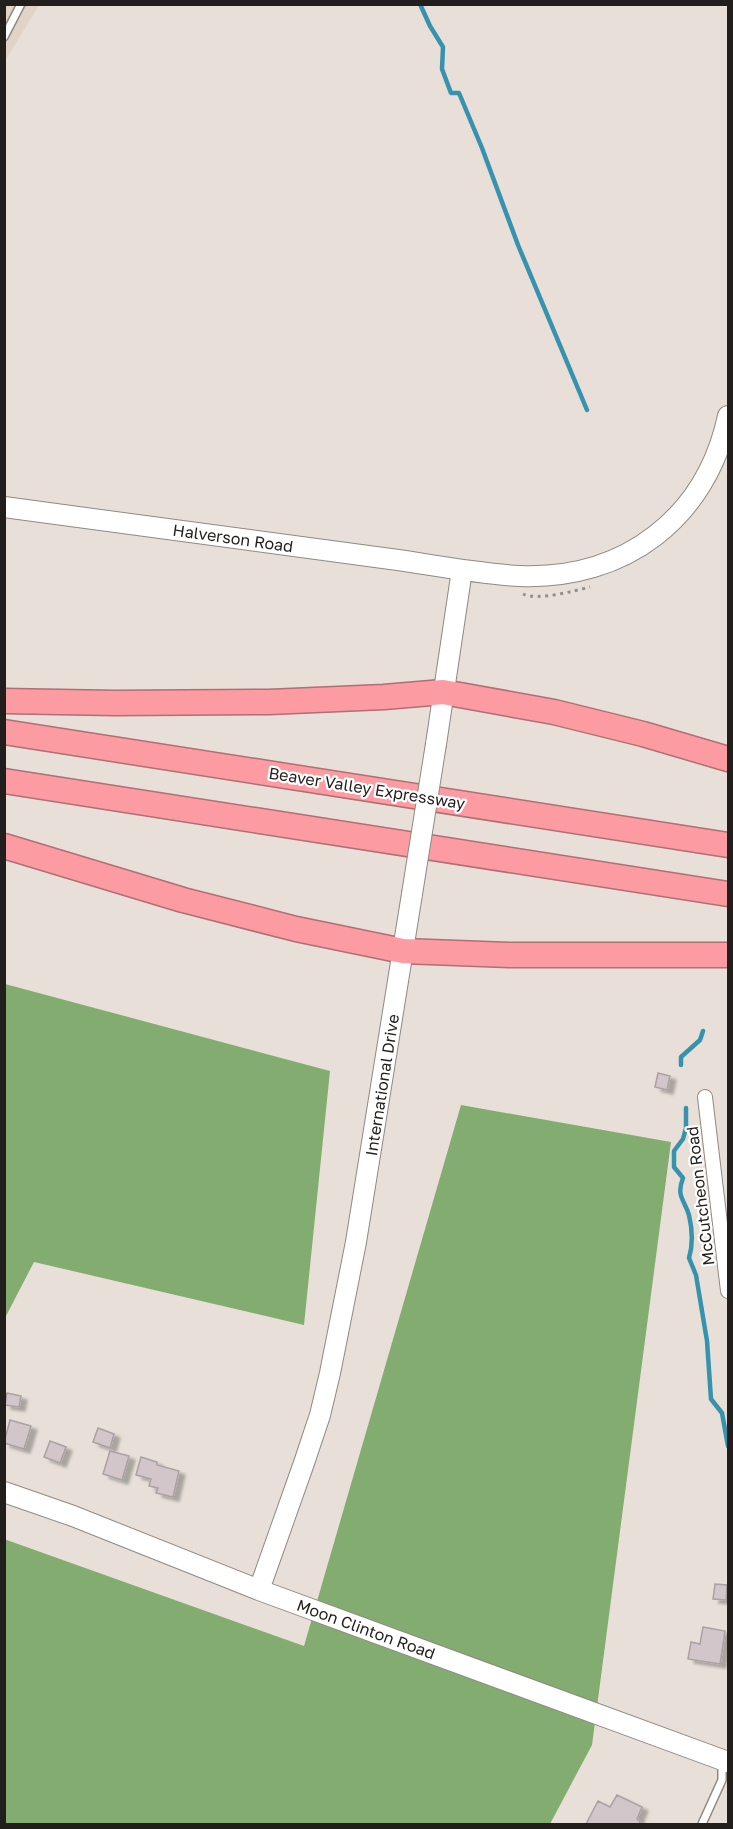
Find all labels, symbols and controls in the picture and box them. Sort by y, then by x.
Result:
street label: Halverson Road [172,520,294,556]
street label: Beaver Valley Expressway [267,763,467,813]
street label: International Drive [361,1013,403,1157]
street label: McCutcheon Road [682,1125,718,1267]
street label: Moon Clinton Road [294,1595,438,1663]

